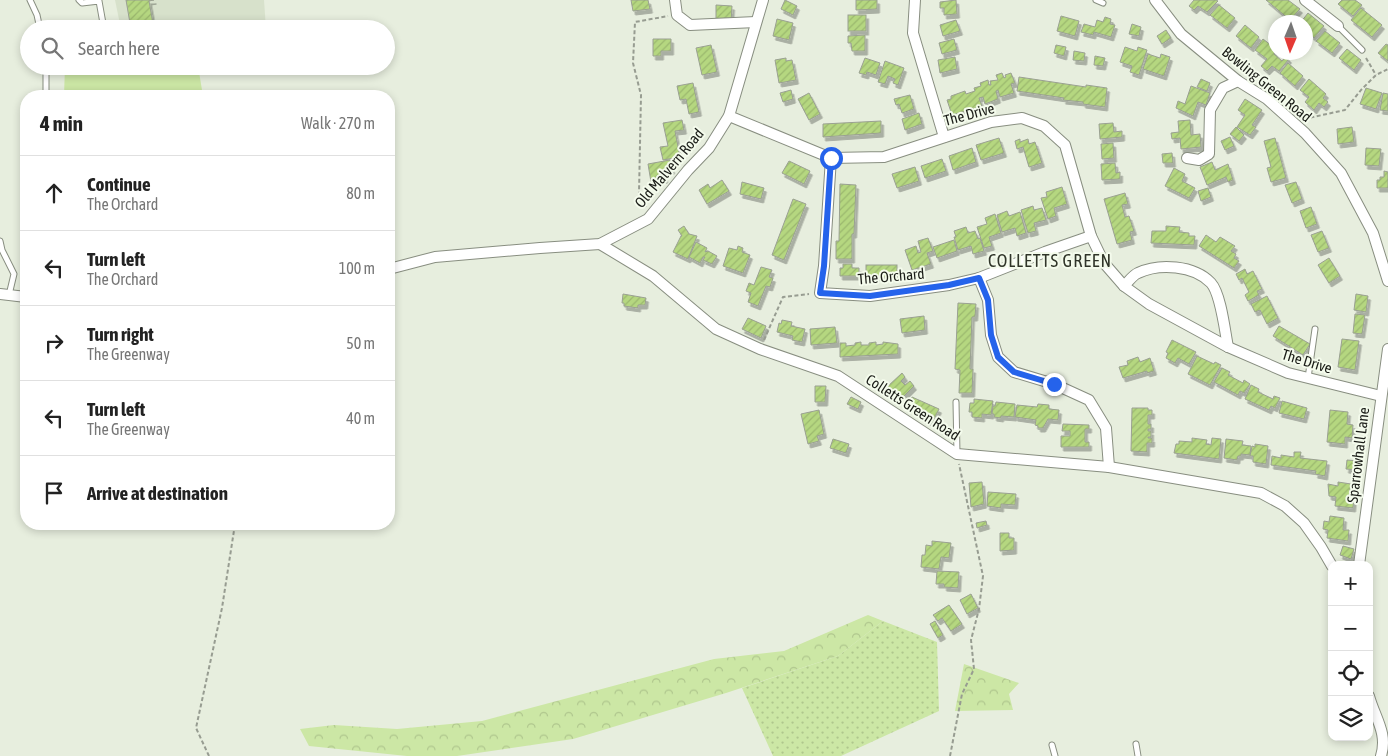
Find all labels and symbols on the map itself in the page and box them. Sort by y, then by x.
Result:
north arrow [1268,15,1313,60]
street label: Bowling Green Road [1219,43,1315,125]
street label: The Drive [942,99,996,129]
street label: Old Malvern Road [631,125,707,211]
route start [820,147,843,170]
district label: COLLETTS GREEN [988,250,1112,271]
street label: The Orchard [857,265,925,287]
street label: The Drive [1280,345,1334,377]
street label: Colletts Green Road [863,370,963,444]
route end [1043,373,1066,396]
street label: Sparrowhall Lane [1344,406,1372,504]

